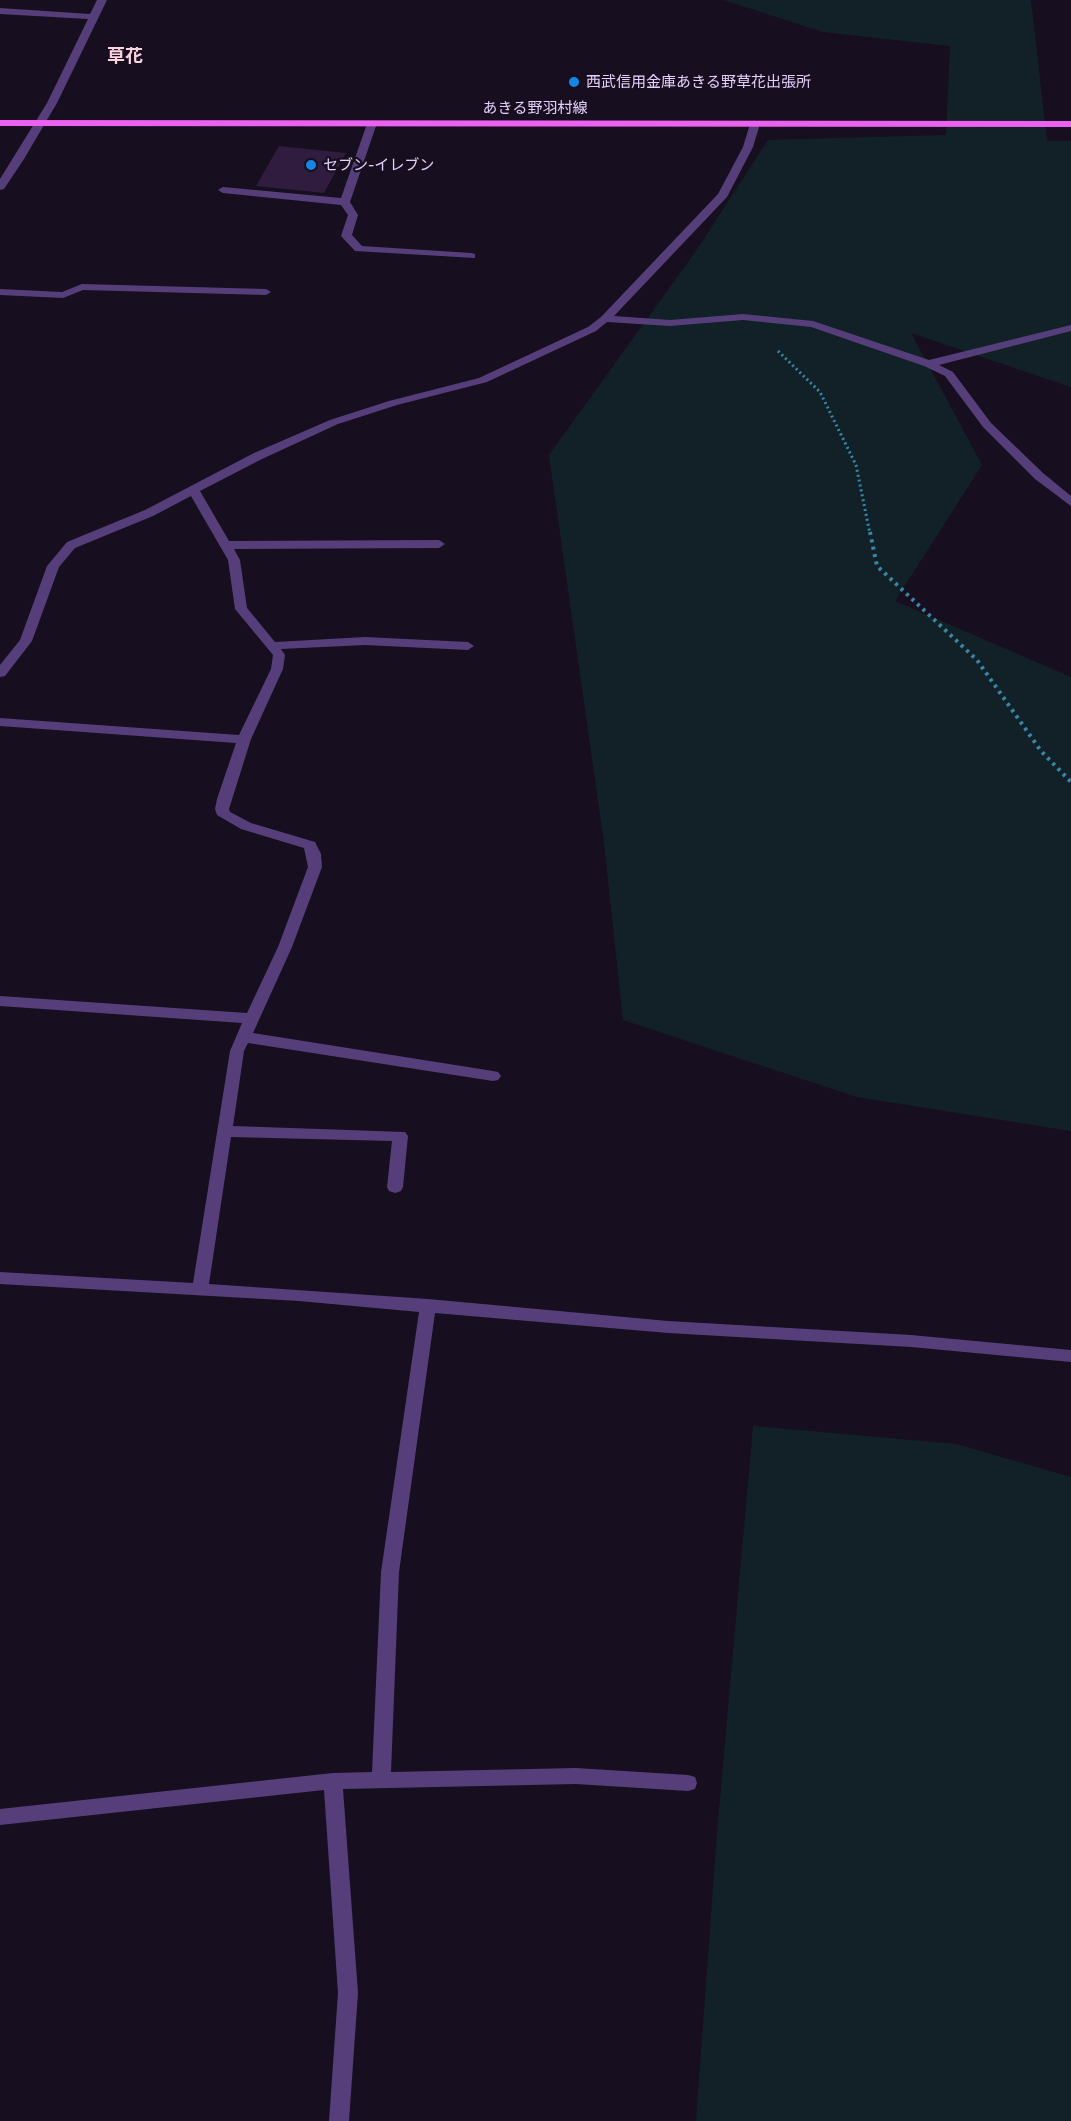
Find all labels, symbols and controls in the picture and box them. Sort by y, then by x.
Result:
district label: 草花 [107,45,143,67]
place label: 西武信用金庫あきる野草花出張所 [586,73,811,91]
marker: 西武信用金庫あきる野草花出張所 [567,75,581,89]
street label: あきる野羽村線 [483,99,587,117]
place label: セブン-イレブン [323,156,434,174]
marker: セブン-イレブン [304,158,318,172]

